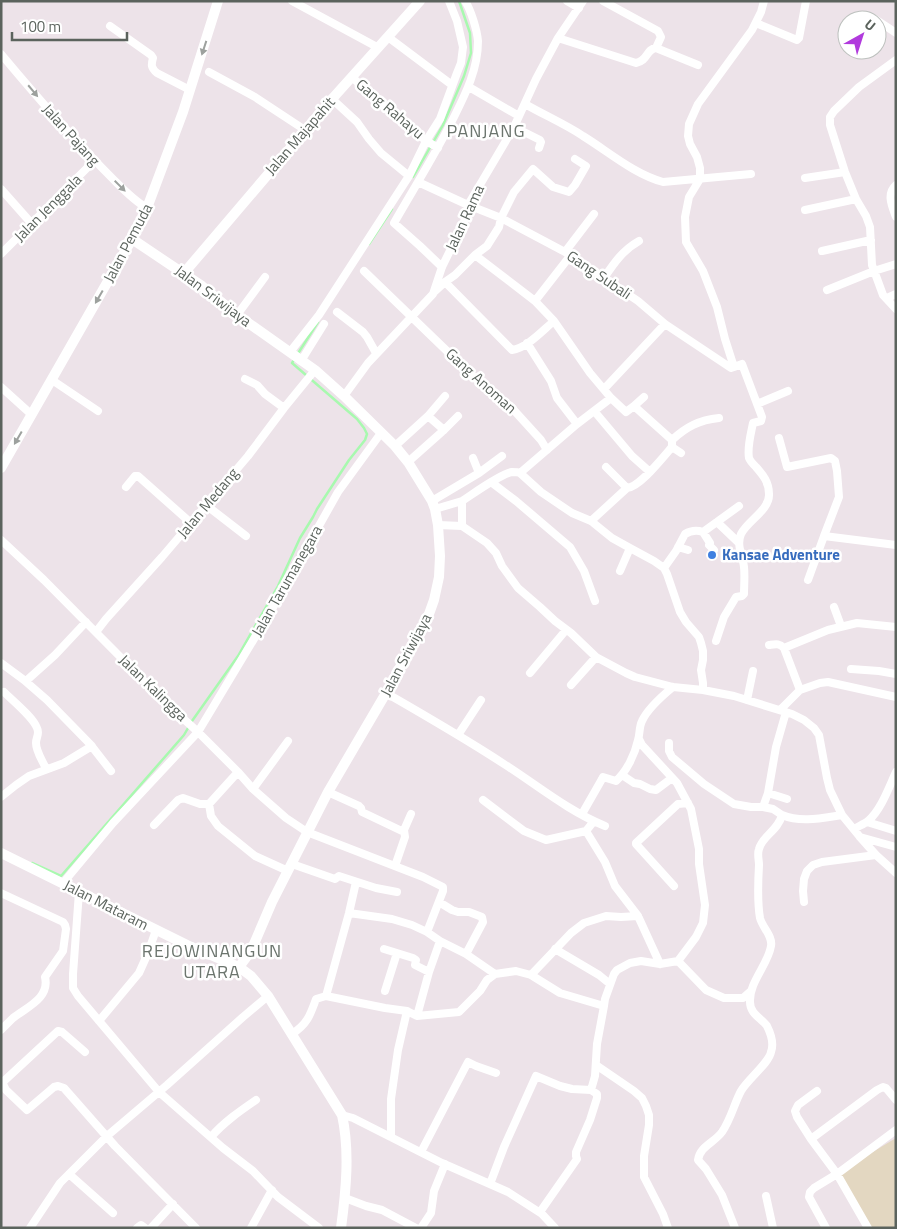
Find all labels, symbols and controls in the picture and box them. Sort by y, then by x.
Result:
scale bar [12,10,128,42]
north arrow [837,10,887,60]
text: U [860,13,881,36]
text: 100 m [20,15,61,38]
one-way arrow [199,40,207,55]
street label: Gang Rahayu [351,73,430,144]
one-way arrow [27,85,38,98]
street label: Jalan Majapahit [259,91,341,180]
street label: Jalan Pajang [37,98,106,171]
district label: PANJANG [446,117,526,144]
street label: Jalan Jenggala [8,168,87,247]
one-way arrow [114,180,126,192]
street label: Jalan Rama [439,180,490,255]
street label: Jalan Pemuda [97,199,158,286]
street label: Gang Subali [562,244,636,305]
street label: Jalan Sriwijaya [170,259,257,332]
one-way arrow [94,291,103,304]
street label: Gang Anoman [441,342,522,419]
one-way arrow [14,432,23,445]
street label: Jalan Medang [171,462,244,543]
street label: Jalan Tarumanegara [245,520,328,641]
place label: Kansae Adventure [722,543,840,566]
marker: Kansae Adventure [706,549,718,561]
street label: Jalan Sriwijaya [374,609,437,700]
street label: Jalan Kalingga [114,649,193,727]
street label: Jalan Mataram [60,873,153,936]
district label: REJOWINANGUN UTARA [142,937,282,985]

